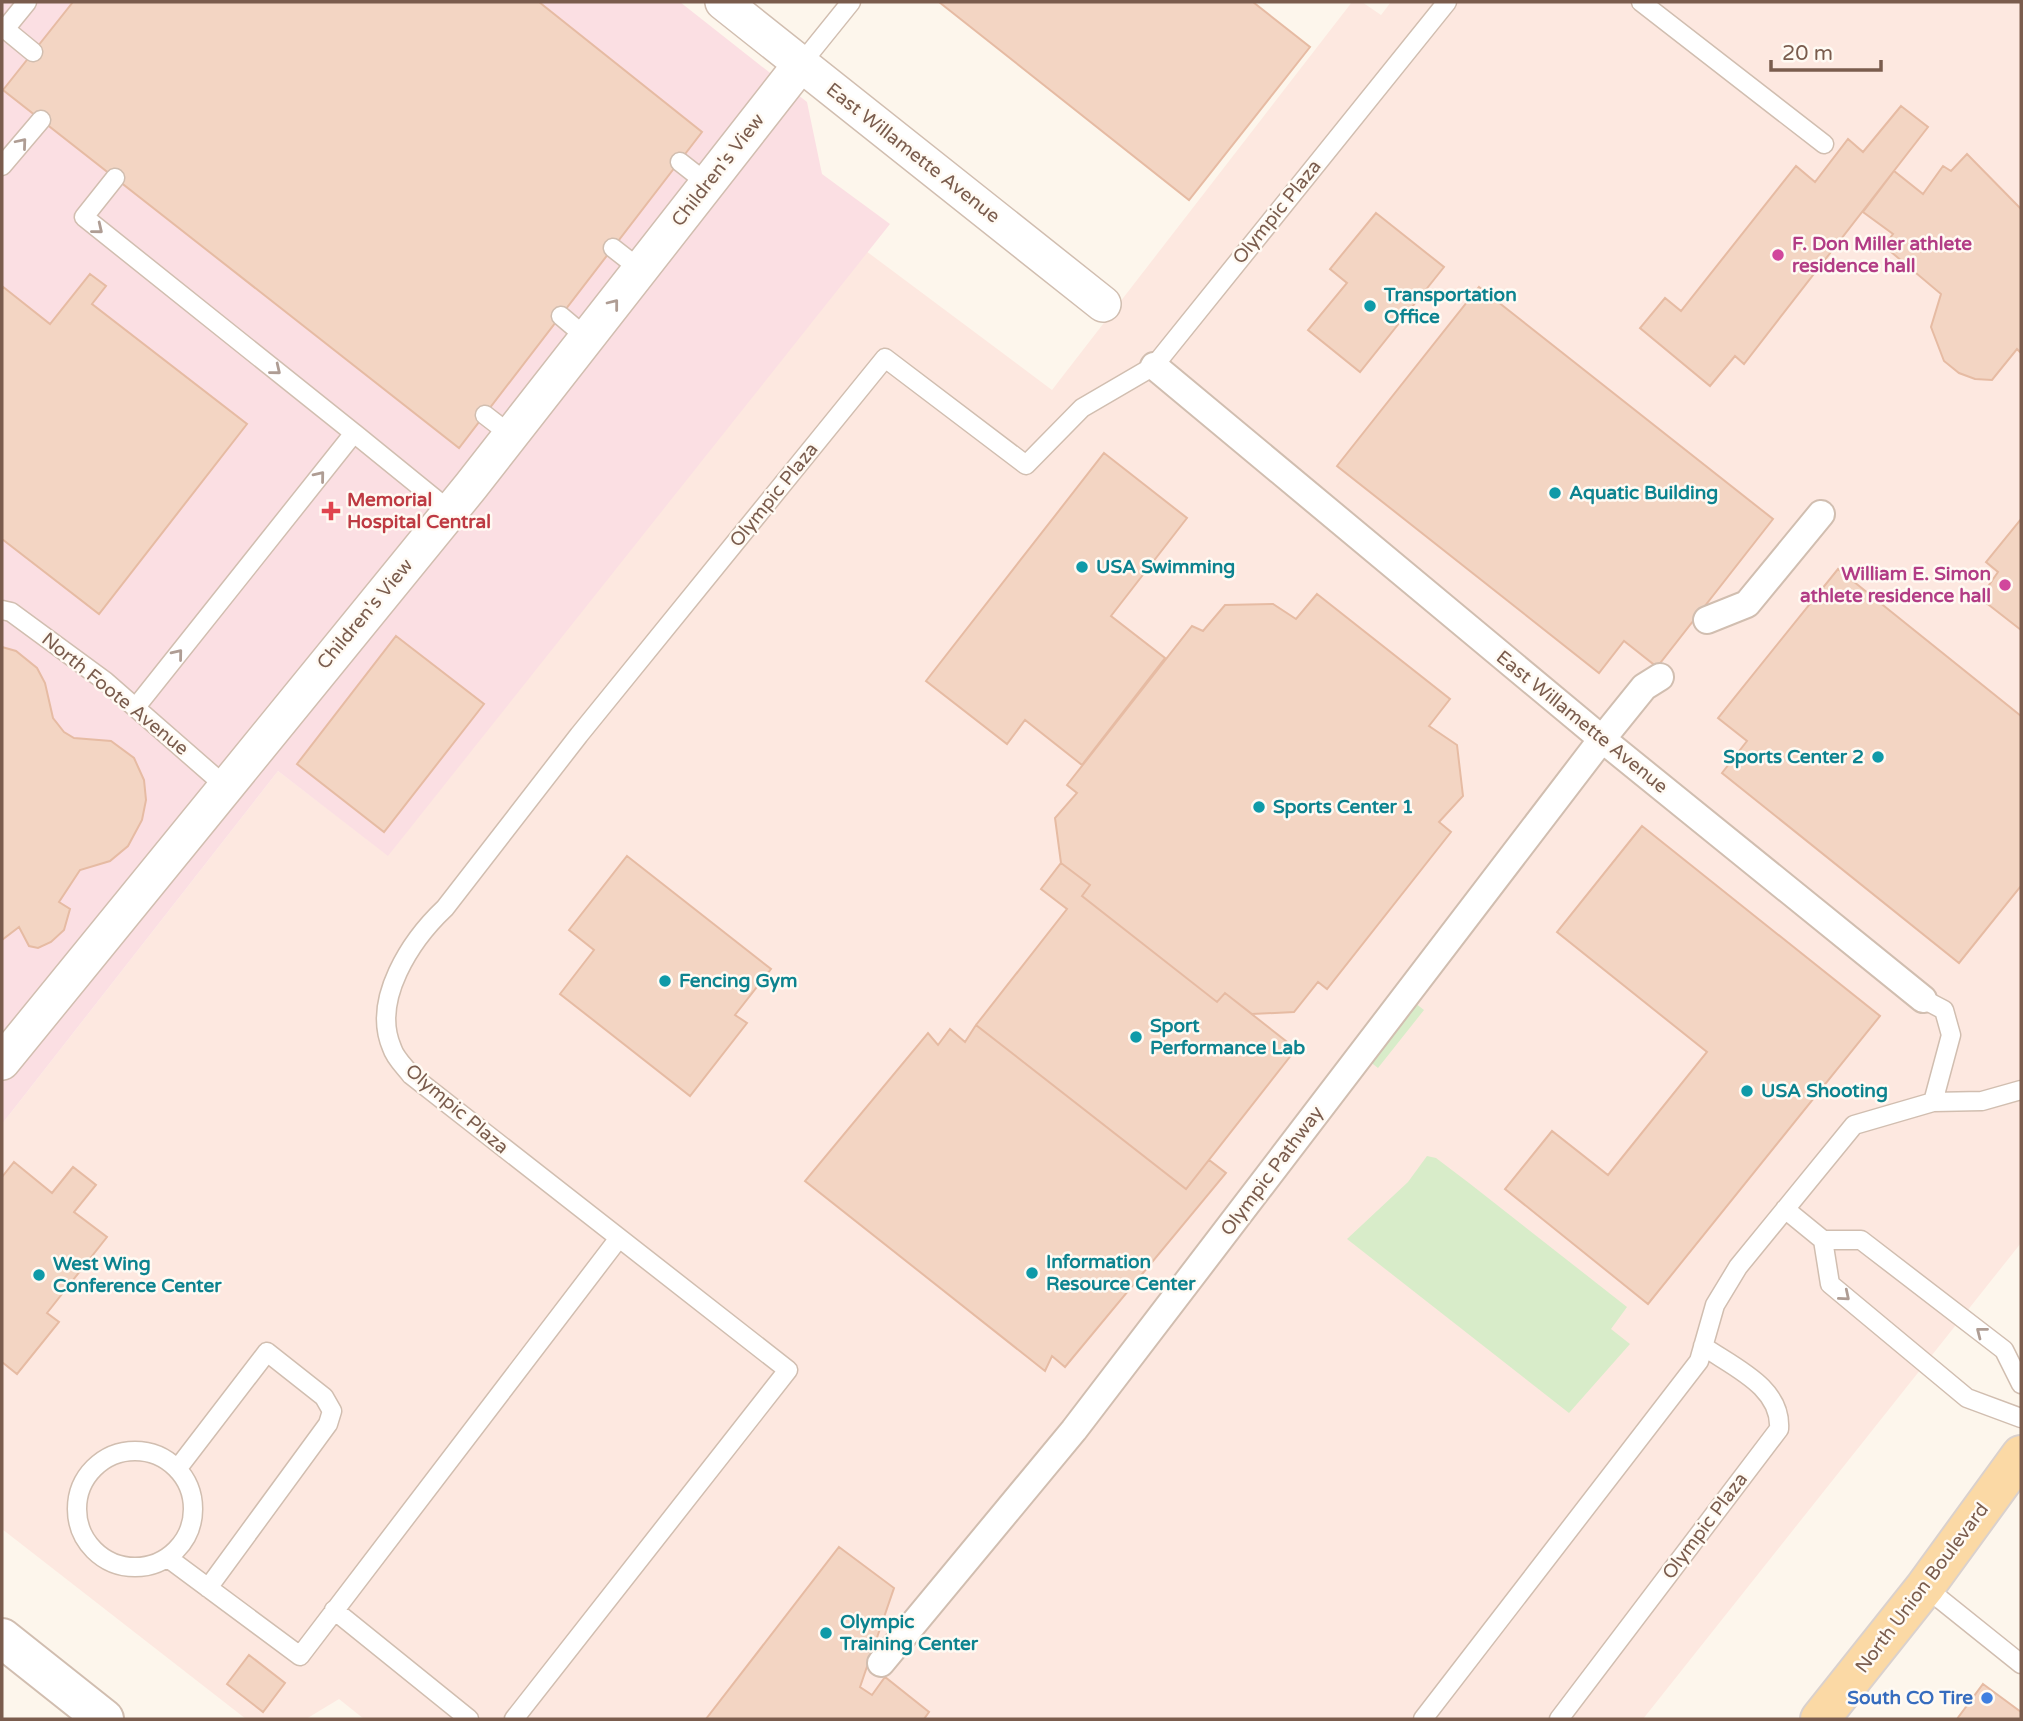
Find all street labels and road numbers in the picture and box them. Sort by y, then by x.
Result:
street label: East Willamette Avenue [822,78,1004,228]
street label: Children's View [667,109,769,231]
street label: Olympic Plaza [1228,155,1326,269]
street label: Olympic Plaza [725,438,823,552]
street label: Children's View [312,554,418,674]
street label: North Foote Avenue [37,628,193,760]
street label: East Willamette Avenue [1492,646,1672,798]
street label: Olympic Plaza [401,1060,513,1158]
street label: Olympic Pathway [1216,1102,1328,1240]
street label: Olympic Plaza [1658,1468,1752,1584]
street label: North Union Boulevard [1851,1499,1993,1677]

